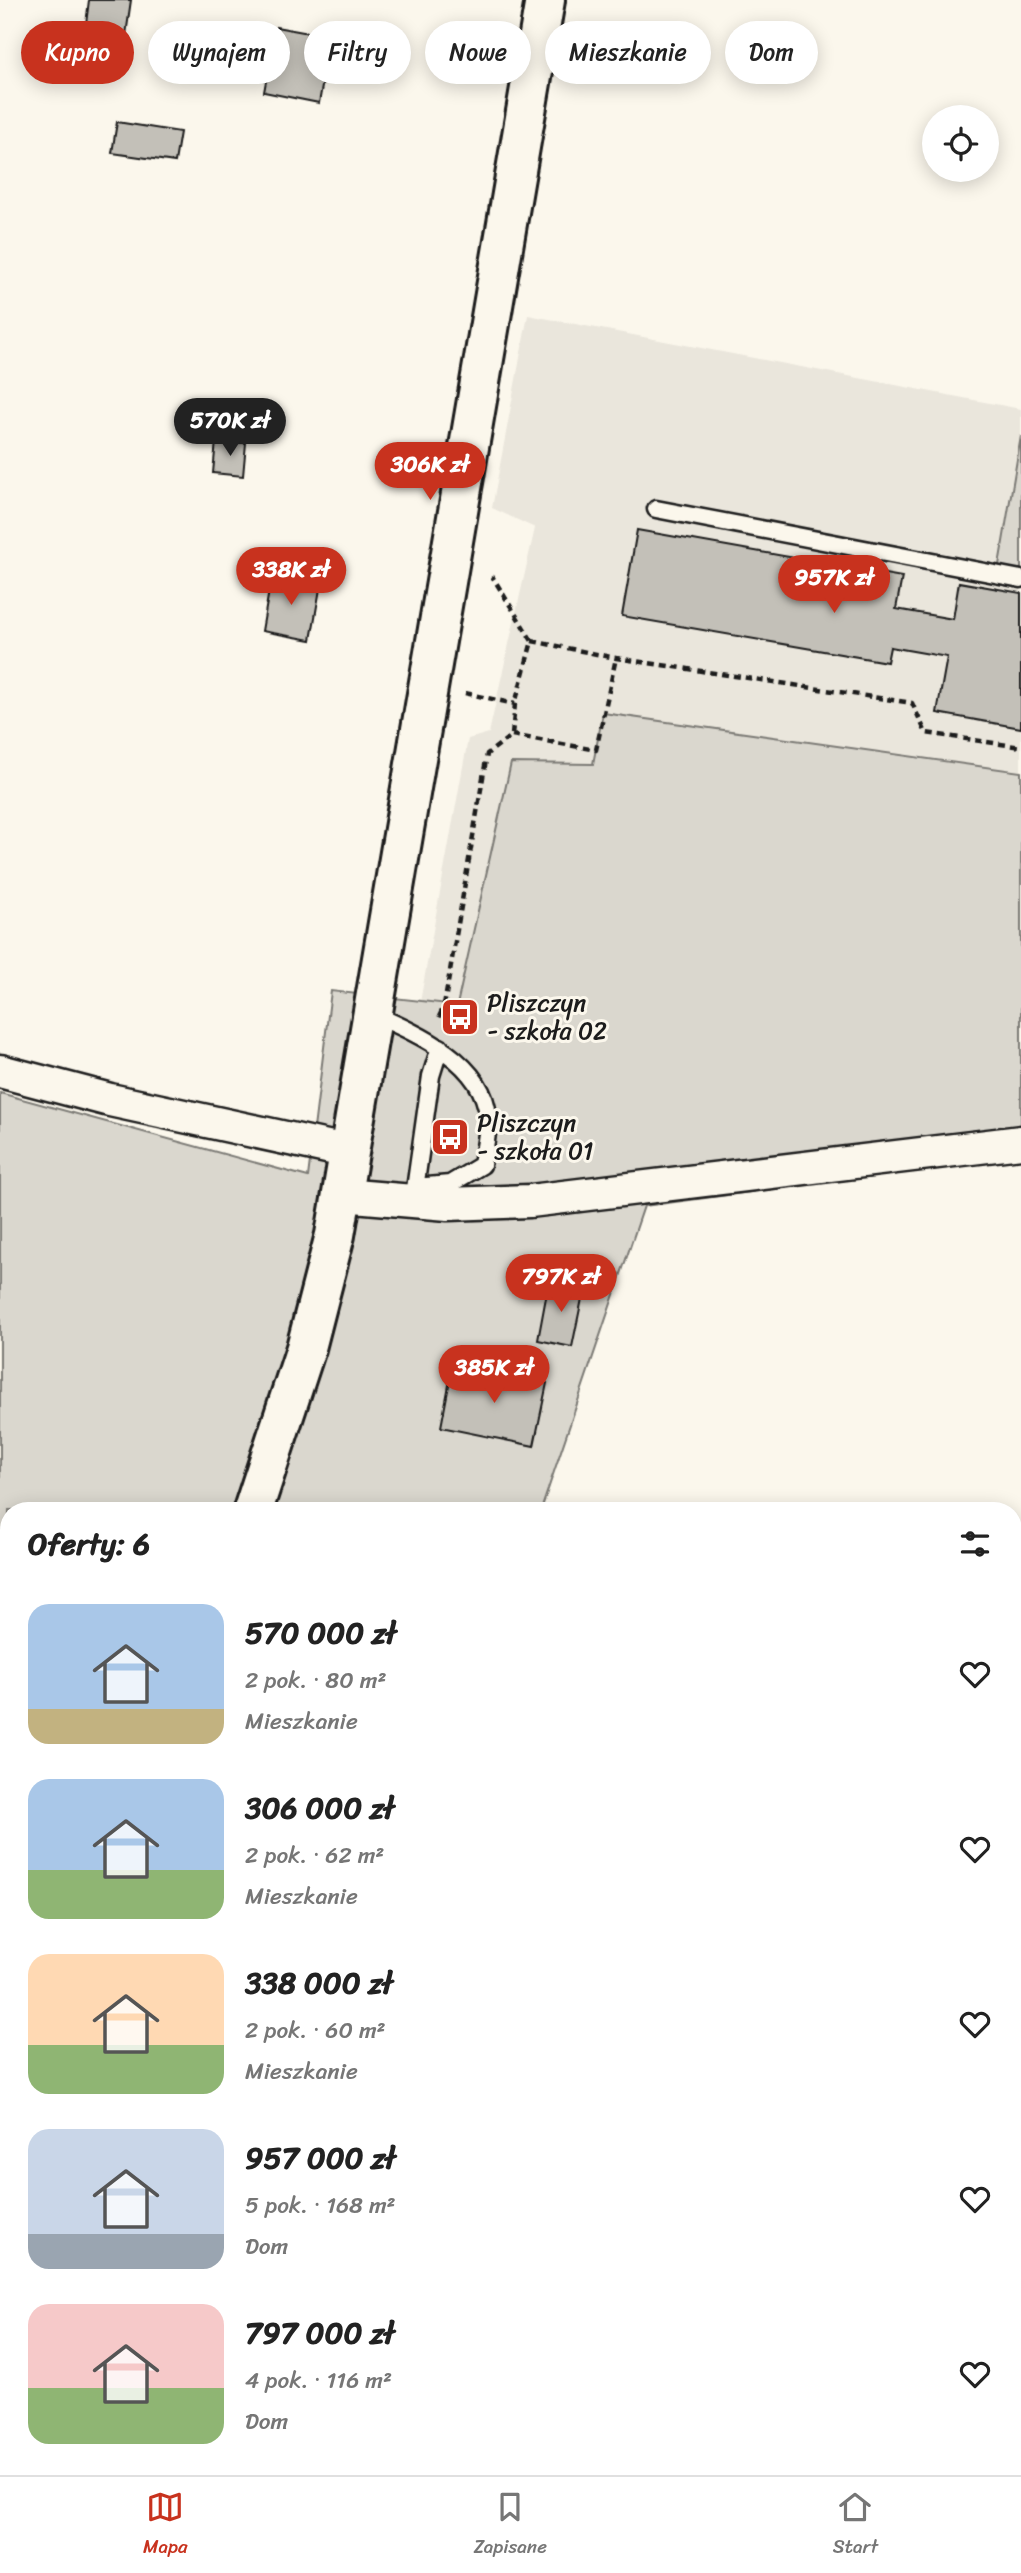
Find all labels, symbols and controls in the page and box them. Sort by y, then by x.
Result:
chip: Kupno [21,21,134,84]
chip: Wynajem [148,21,290,84]
chip: Filtry [304,21,411,84]
chip: Nowe [425,21,531,84]
chip: Mieszkanie [545,21,711,84]
chip: Dom [725,21,818,84]
map controls [922,105,999,182]
button: locate [922,105,999,182]
pin: 570K zł [165,398,295,458]
text: 570K zł [190,400,270,441]
pin: 306K zł [365,442,495,502]
text: 306K zł [391,444,469,485]
pin: 338K zł [226,548,356,607]
text: 338K zł [252,549,330,590]
pin: 957K zł [769,556,899,615]
text: 957K zł [794,557,874,598]
place label: Pliszczyn - szkoła 02 [487,982,607,1052]
bus stop icon: Pliszczyn - szkoła 02 [439,996,481,1038]
place label: Pliszczyn - szkoła 01 [477,1102,593,1172]
bus stop icon: Pliszczyn - szkoła 01 [429,1116,471,1158]
pin: 797K zł [496,1254,626,1314]
text: 797K zł [522,1256,600,1297]
pin: 385K zł [429,1346,559,1405]
text: 385K zł [455,1347,533,1388]
text: Oferty: 6 [28,1517,150,1571]
icon: filters [956,1525,994,1563]
text: 570 000 zł [245,1606,396,1660]
icon: home [84,1632,168,1716]
icon: heart [956,1655,994,1693]
text: 2 pok. · 80 m² [245,1660,386,1701]
text: Mieszkanie [245,1701,358,1742]
text: 306 000 zł [245,1781,394,1835]
icon: home [84,1807,168,1891]
icon: heart [956,1830,994,1868]
text: 2 pok. · 62 m² [245,1835,384,1876]
text: Mieszkanie [245,1876,358,1917]
text: 338 000 zł [245,1956,393,2010]
icon: home [84,1982,168,2066]
icon: heart [956,2005,994,2043]
text: 2 pok. · 60 m² [245,2010,386,2051]
text: Mieszkanie [245,2051,358,2092]
text: 957 000 zł [245,2131,395,2185]
icon: home [84,2157,168,2241]
icon: heart [956,2180,994,2218]
text: 5 pok. · 168 m² [245,2185,396,2226]
text: Dom [245,2226,288,2267]
text: 797 000 zł [245,2306,394,2360]
icon: home [84,2332,168,2416]
icon: heart [956,2355,994,2393]
text: 4 pok. · 116 m² [245,2360,392,2401]
text: Dom [245,2401,288,2442]
tab: Mapa [143,2488,188,2563]
tab: Zapisane [473,2488,547,2563]
tab: Start [833,2488,878,2563]

